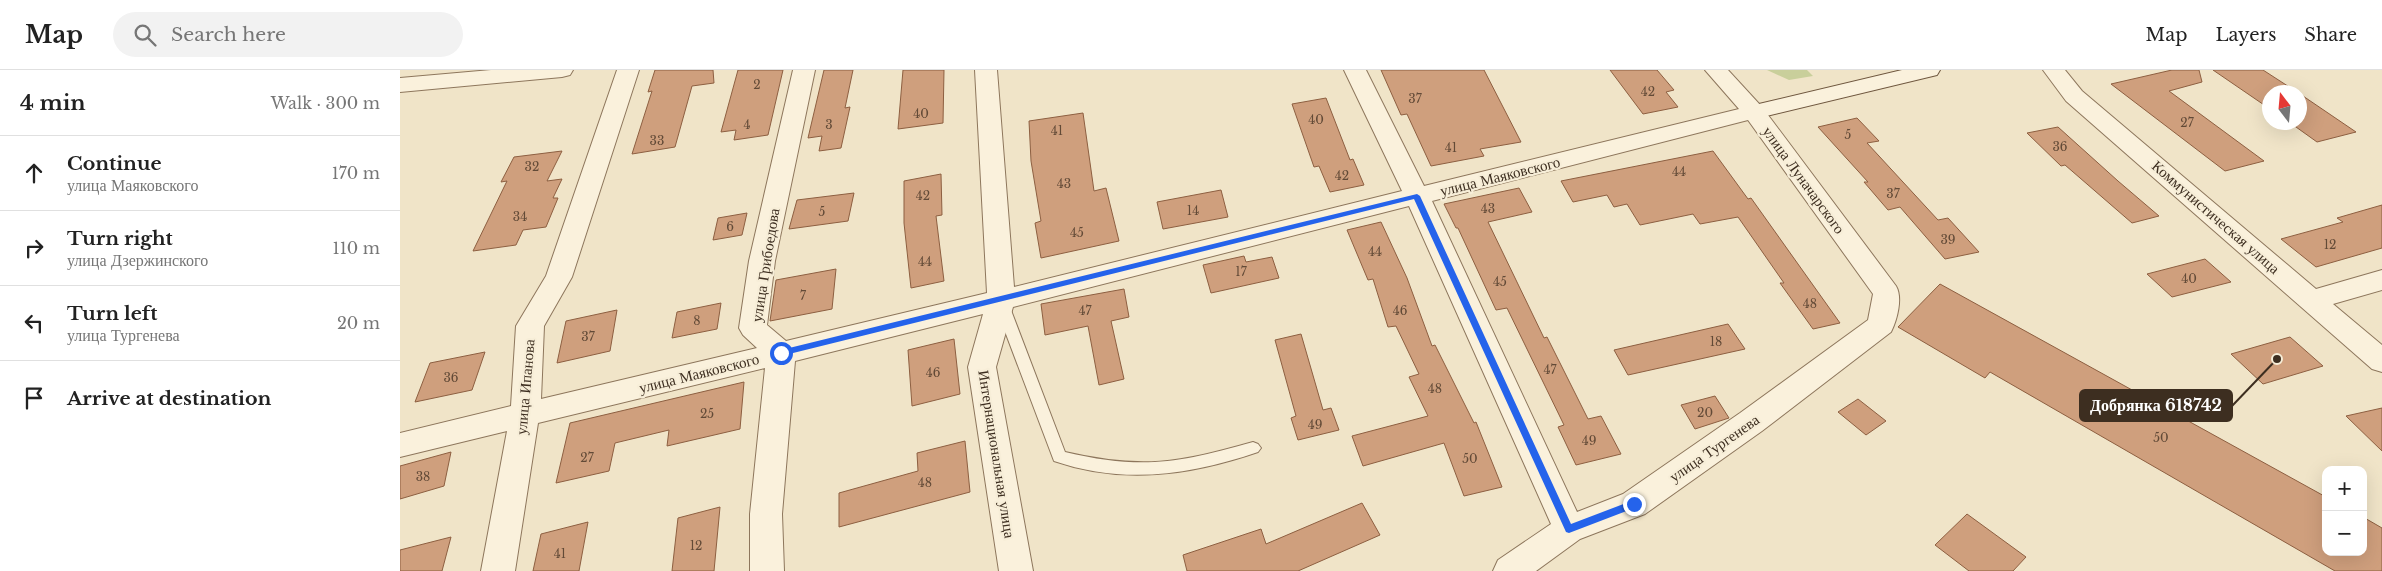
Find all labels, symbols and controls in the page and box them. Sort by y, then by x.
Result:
search box [113,12,463,57]
text: Map [25,20,83,49]
icon: search [131,21,159,49]
text: Search here [171,23,286,46]
text: Map [2146,24,2187,46]
text: Layers [2215,24,2276,46]
text: Share [2304,24,2357,46]
house number: 2 [753,77,761,92]
house number: 42 [1641,84,1655,99]
north arrow [2262,85,2307,130]
text: 4 min [20,90,86,116]
house number: 37 [1408,91,1423,106]
text: Walk · 300 m [271,93,380,113]
house number: 40 [913,106,929,121]
house number: 40 [1308,112,1324,127]
house number: 27 [2180,115,2195,130]
house number: 4 [743,117,751,132]
house number: 3 [825,117,833,132]
street label: улица Луначарского [1759,122,1849,238]
house number: 41 [1051,123,1063,138]
house number: 5 [1845,127,1852,142]
house number: 33 [650,133,664,148]
house number: 36 [2052,139,2068,154]
house number: 41 [1445,140,1457,155]
text: Continue [67,152,162,175]
street label: улица Маяковского [1438,152,1562,200]
street label: Коммунистическая улица [2148,156,2284,278]
icon: ahead [20,159,48,187]
house number: 32 [525,159,539,174]
text: 170 m [332,163,380,183]
house number: 44 [1672,164,1686,179]
house number: 42 [1335,168,1349,183]
text: улица Маяковского [67,175,198,195]
house number: 43 [1057,176,1071,191]
house number: 37 [1886,186,1901,201]
house number: 42 [916,188,930,203]
house number: 43 [1481,201,1495,216]
house number: 14 [1187,203,1199,218]
house number: 5 [819,204,826,219]
street label: улица Грибоедова [747,206,783,323]
house number: 34 [513,209,527,224]
house number: 6 [726,219,734,234]
house number: 45 [1070,225,1084,240]
text: Turn right [67,227,173,250]
house number: 39 [1940,232,1956,247]
icon: right [20,234,48,262]
house number: 12 [2324,237,2336,252]
text: 110 m [333,238,380,258]
house number: 44 [1368,244,1382,259]
text: улица Дзержинского [67,250,208,270]
house number: 44 [918,254,932,269]
house number: 17 [1235,264,1248,279]
house number: 40 [2181,271,2197,286]
house number: 45 [1493,274,1507,289]
house number: 7 [800,288,807,303]
house number: 48 [1803,296,1817,311]
text: Turn left [67,302,158,325]
house number: 47 [1078,303,1092,318]
house number: 46 [1393,303,1408,318]
icon: left [20,309,48,337]
text: 20 m [337,313,380,333]
house number: 8 [693,313,701,328]
text: улица Тургенева [67,325,180,345]
house number: 37 [581,329,596,344]
house number: 18 [1710,334,1722,349]
street label: улица Ипанова [511,338,539,436]
route start [770,342,793,365]
street label: улица Маяковского [637,349,761,397]
house number: 47 [1543,362,1557,377]
house number: 46 [926,365,941,380]
street label: Интернациональная улица [974,369,1020,540]
house number: 36 [443,370,459,385]
house number: 48 [1428,381,1442,396]
icon: arrive [20,384,48,412]
text: Arrive at destination [67,387,271,410]
callout: Добрянка 618742 [2080,390,2232,421]
text: Добрянка 618742 [2090,395,2222,415]
house number: 20 [1697,405,1713,420]
house number: 25 [700,406,714,421]
street label: улица Тургенева [1665,410,1763,486]
house number: 49 [1308,417,1322,432]
house number: 50 [2153,430,2169,445]
house number: 49 [1582,433,1596,448]
house number: 27 [580,450,595,465]
house number: 50 [1462,451,1478,466]
map controls [2322,466,2367,556]
button: + [2322,466,2367,511]
house number: 38 [416,469,430,484]
house number: 48 [918,475,932,490]
route end [1623,493,1646,516]
button: − [2322,511,2367,556]
house number: 12 [690,538,702,553]
house number: 41 [554,546,566,561]

